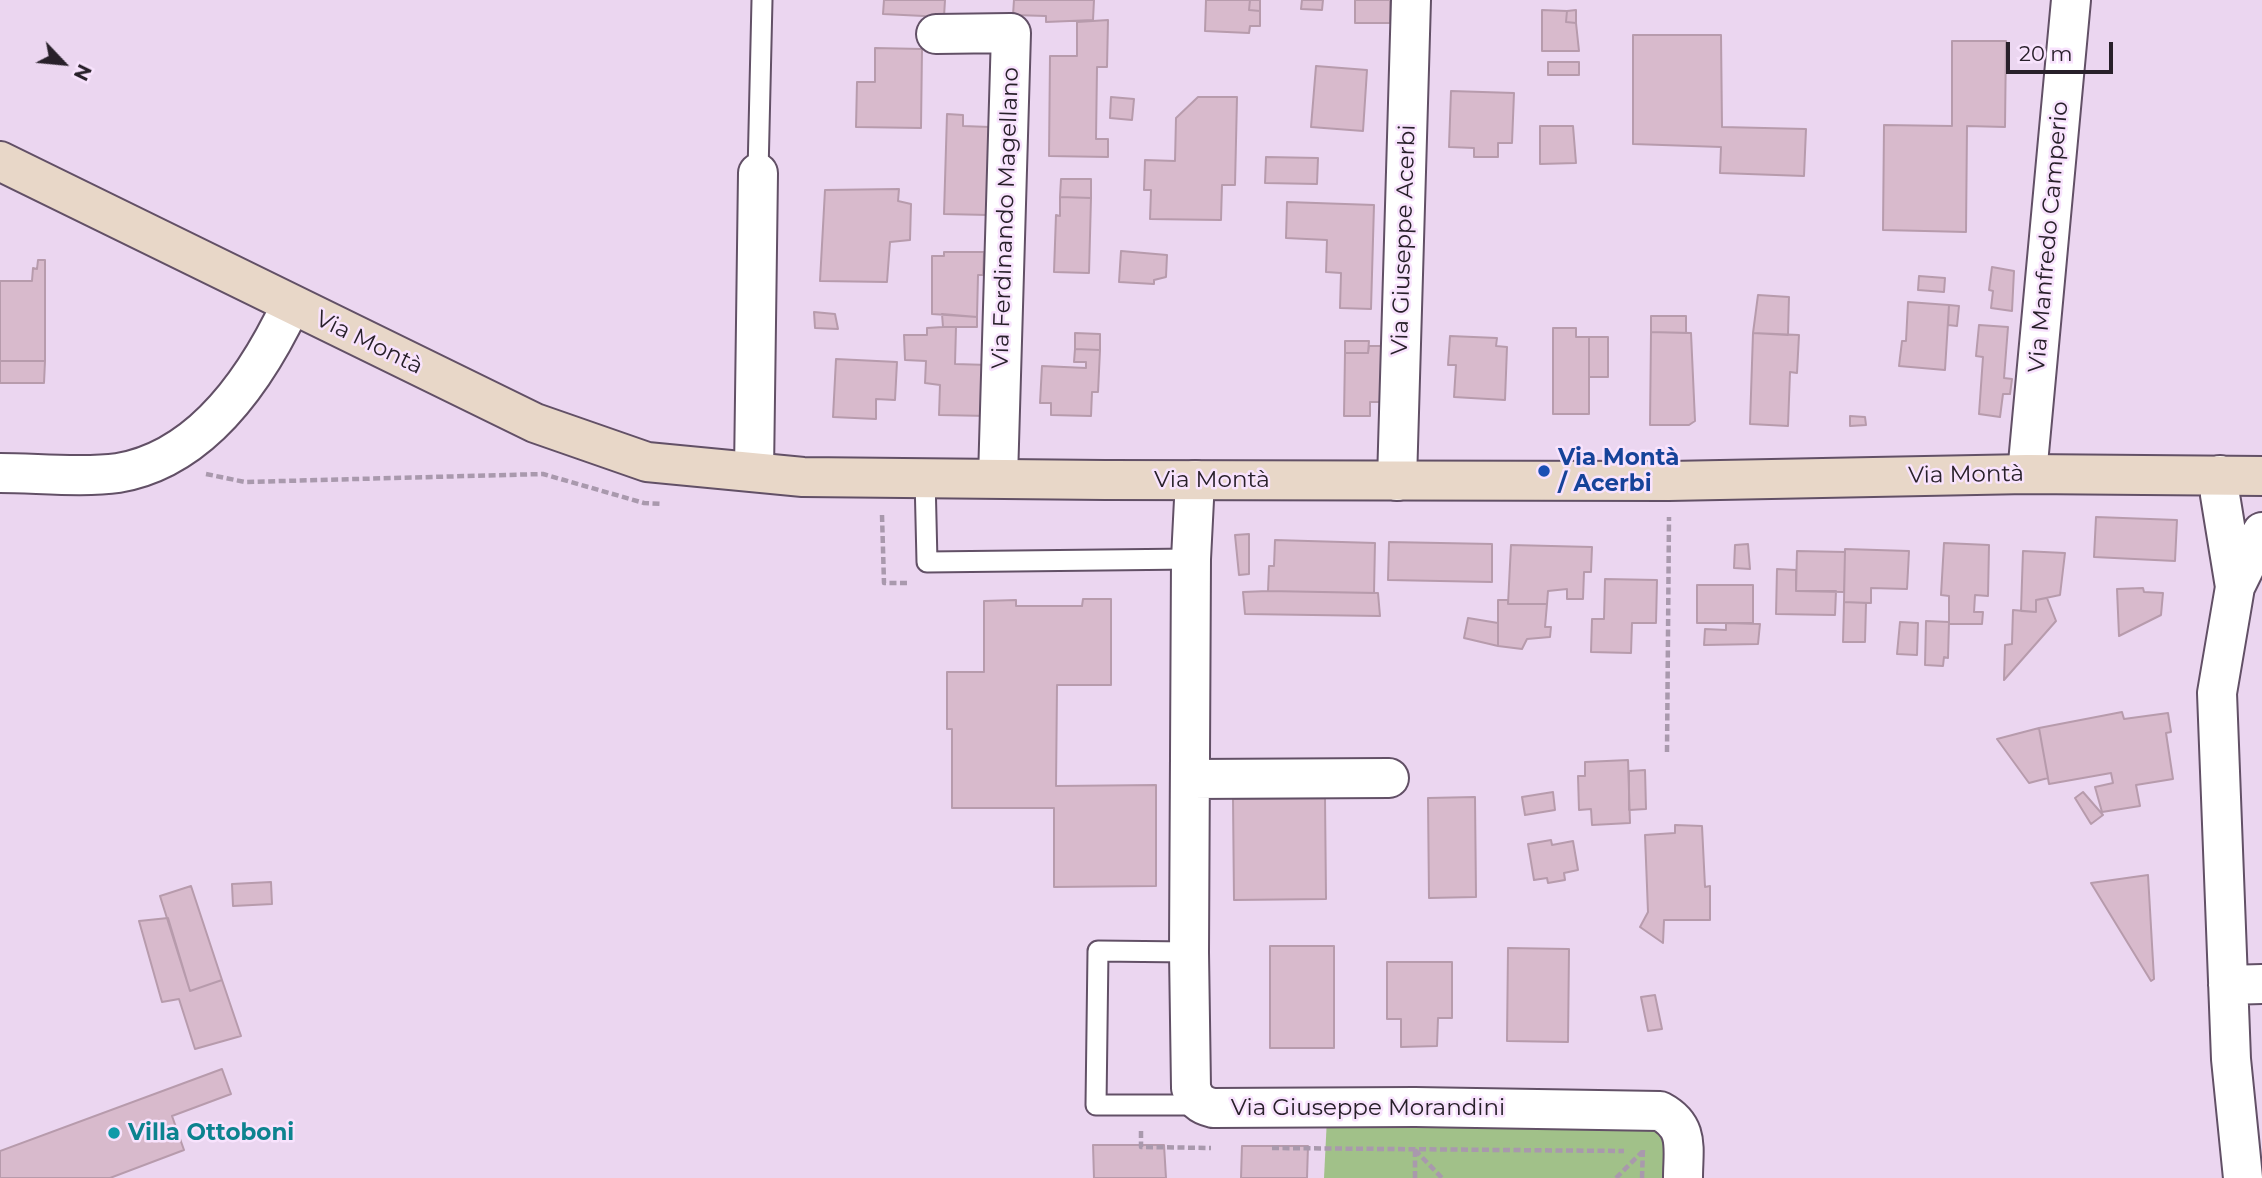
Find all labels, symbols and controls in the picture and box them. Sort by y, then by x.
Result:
north arrow [28,28,98,98]
scale bar [2010,28,2117,72]
text: 20 m [2019,41,2073,66]
text: N [69,60,96,84]
street label: Via Ferdinando Magellano [987,67,1025,369]
street label: Via Manfredo Camperio [2023,100,2075,374]
street label: Via Giuseppe Acerbi [1386,124,1422,356]
street label: Via Montà [311,305,427,381]
place label: Via Montà / Acerbi [1558,444,1679,498]
street label: Via Montà [1908,460,2024,490]
marker: Via Montà / Acerbi [1536,463,1552,479]
street label: Via Montà [1154,466,1270,494]
street label: Via Giuseppe Morandini [1231,1094,1505,1122]
place label: Villa Ottoboni [128,1119,294,1147]
marker: Villa Ottoboni [106,1125,122,1141]

